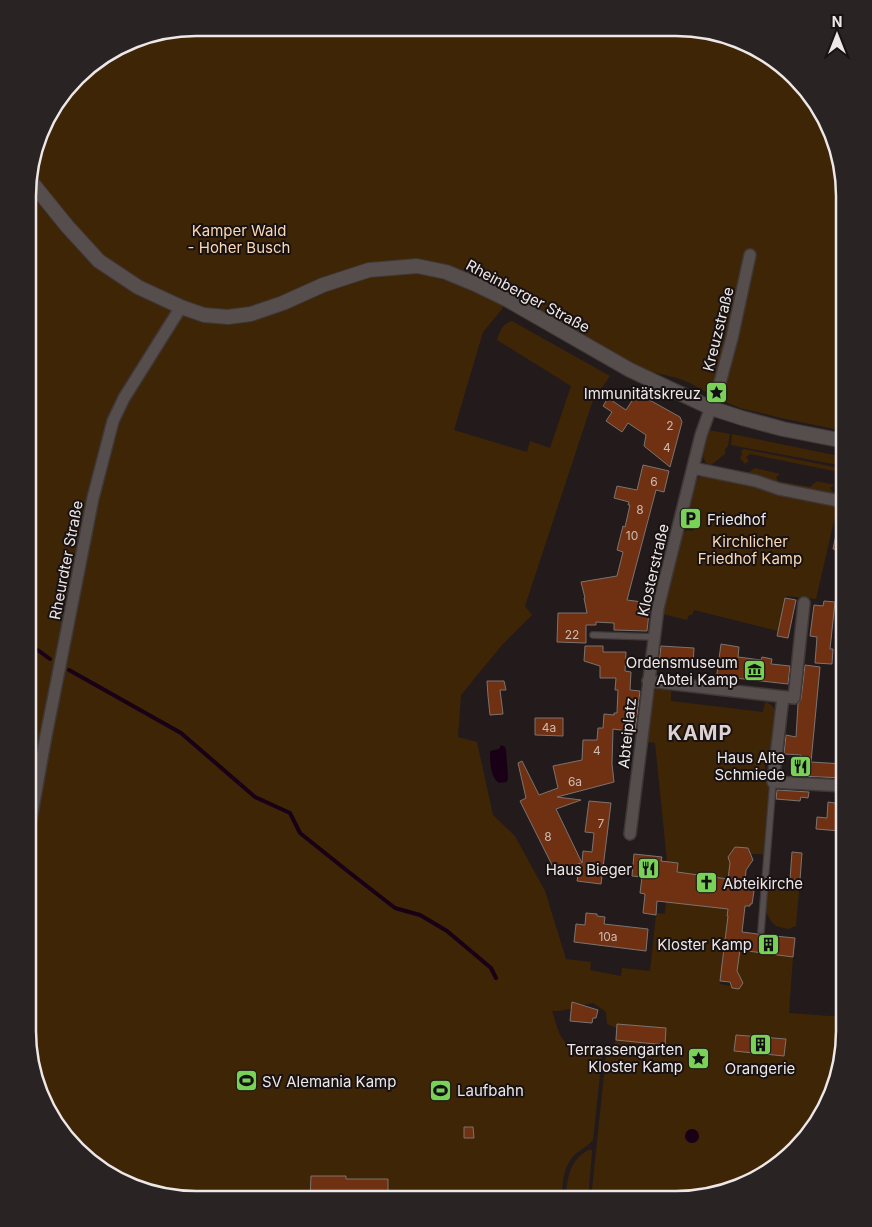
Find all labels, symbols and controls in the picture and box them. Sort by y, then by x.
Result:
north arrow [812,10,862,60]
text: N [832,13,842,30]
park label: Kamper Wald - Hoher Busch [188,221,290,257]
street label: Rheinberger Straße [463,255,593,337]
street label: Kreuzstraße [698,285,738,373]
place icon: Immunitätskreuz [705,381,729,405]
place label: Immunitätskreuz [584,384,701,403]
house number: 2 [666,418,674,433]
house number: 4 [663,440,671,455]
house number: 6 [650,474,658,489]
street label: Rheurdter Straße [45,499,87,621]
house number: 8 [636,502,644,517]
parking icon: Friedhof [679,507,703,531]
place label: Friedhof [707,510,767,529]
street label: Klosterstraße [633,522,673,618]
house number: 10 [626,528,638,543]
park label: Kirchlicher Friedhof Kamp [698,532,802,568]
house number: 22 [565,627,579,642]
place label: Ordensmuseum Abtei Kamp [626,653,738,689]
museum icon: Ordensmuseum Abtei Kamp [742,659,766,683]
street label: Abteiplatz [614,697,640,769]
house number: 4a [542,720,556,735]
district label: KAMP [668,721,732,745]
house number: 4 [593,743,601,758]
place label: Haus Alte Schmiede [714,748,785,784]
restaurant icon: Haus Alte Schmiede [789,754,813,778]
house number: 6a [568,774,582,789]
house number: 7 [598,816,605,831]
house number: 8 [544,829,552,844]
restaurant icon: Haus Bieger [636,857,660,881]
place label: Haus Bieger [546,860,632,879]
church icon: Abteikirche [695,871,719,895]
place label: Abteikirche [723,874,803,893]
house number: 10a [598,929,618,944]
building icon: Kloster Kamp [756,932,780,956]
place label: Kloster Kamp [657,935,752,954]
building icon: Orangerie [748,1033,772,1057]
place label: Terrassengarten Kloster Kamp [566,1040,683,1076]
place icon: Terrassengarten Kloster Kamp [687,1046,711,1070]
place label: Orangerie [725,1059,795,1078]
sports icon: SV Alemania Kamp [234,1069,258,1093]
place label: SV Alemania Kamp [262,1072,396,1091]
sports icon: Laufbahn [429,1078,453,1102]
place label: Laufbahn [457,1081,524,1100]

